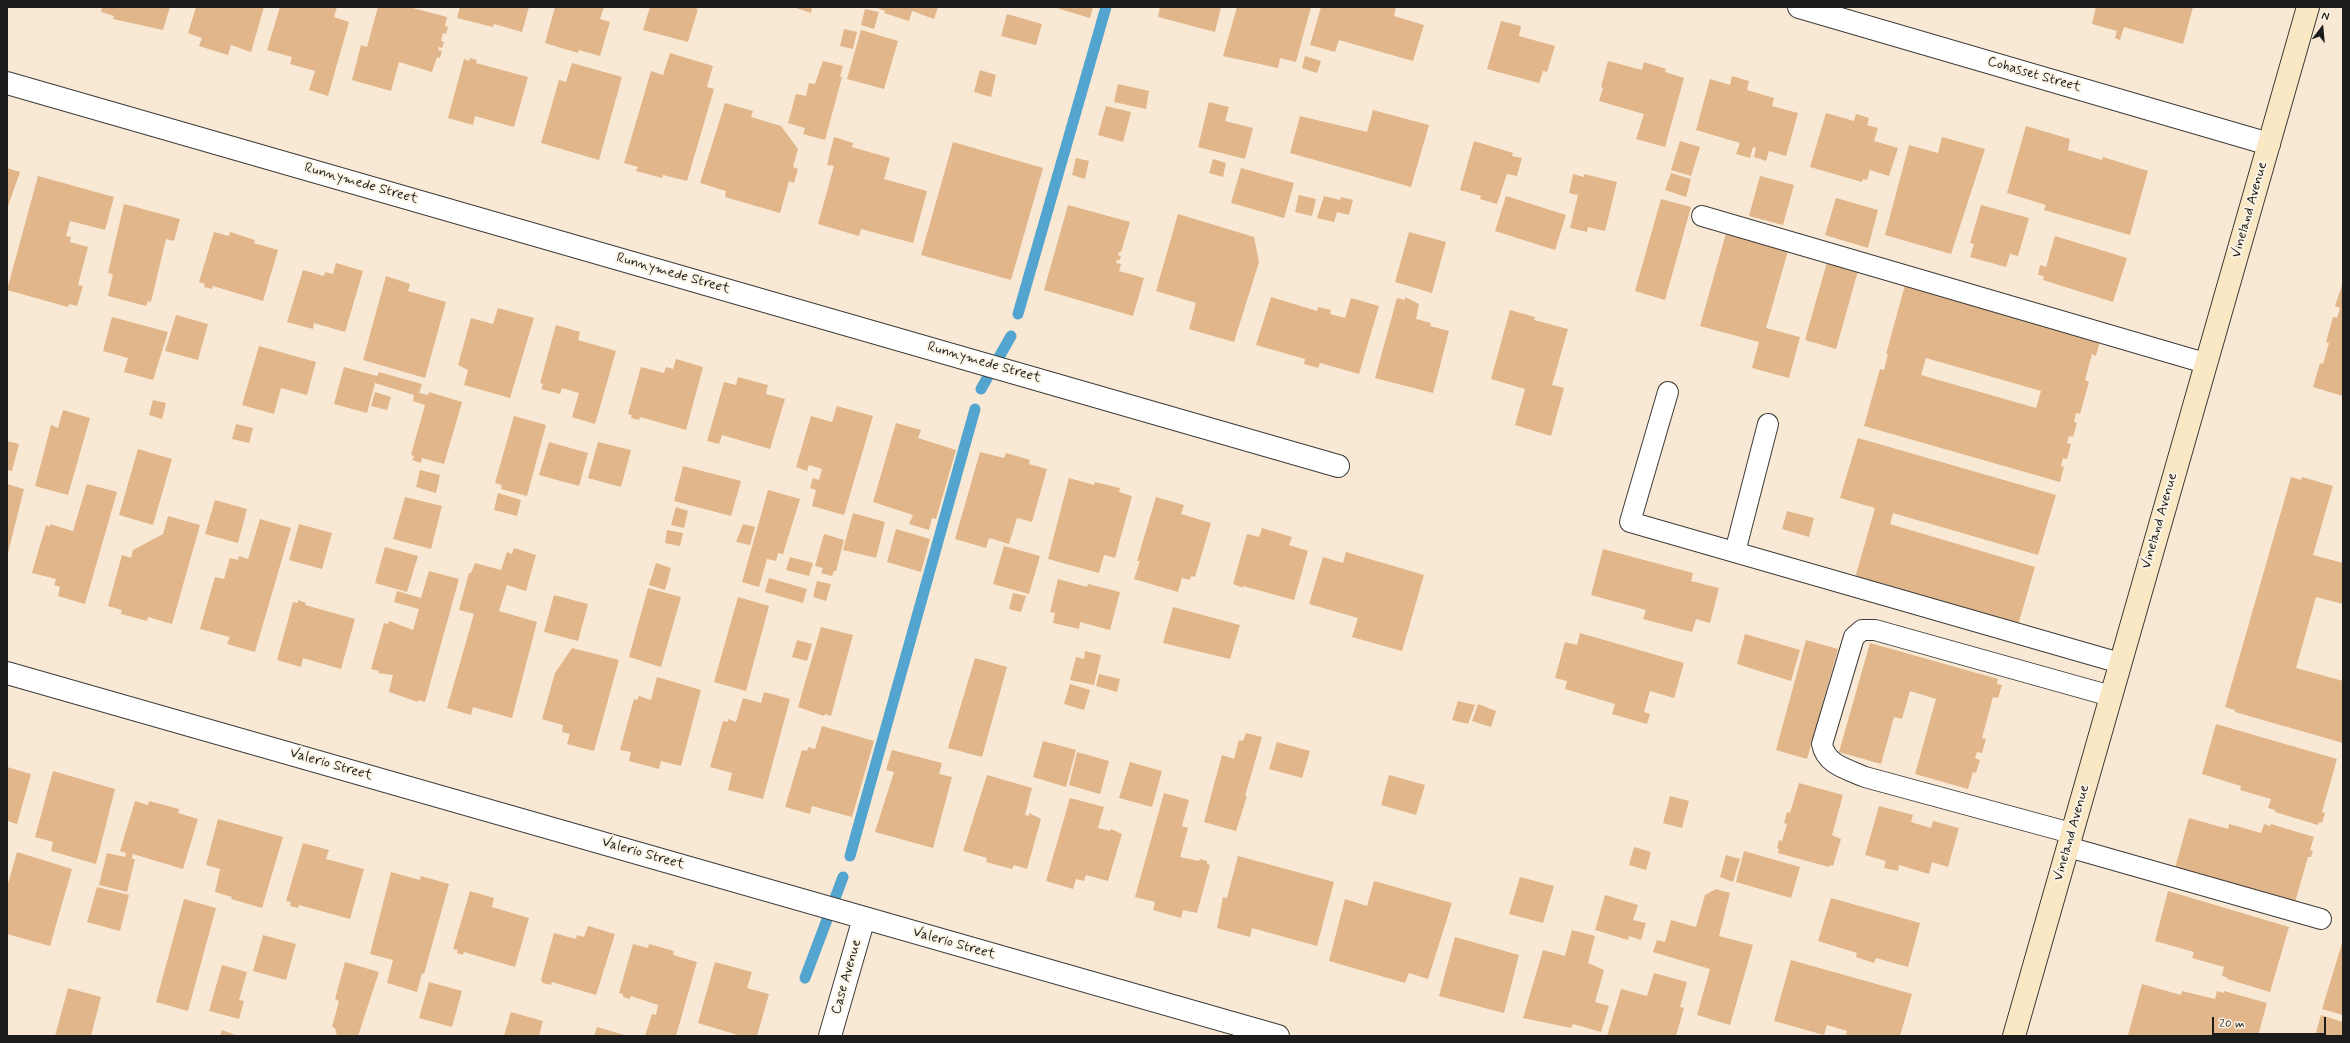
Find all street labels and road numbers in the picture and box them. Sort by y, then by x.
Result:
street label: Cohasset Street [1985,54,2083,96]
street label: Runnymede Street [302,160,420,208]
street label: Vineland Avenue [2228,160,2272,260]
street label: Runnymede Street [614,250,732,298]
street label: Runnymede Street [925,339,1043,387]
street label: Vineland Avenue [2138,471,2182,571]
street label: Valerio Street [288,745,374,785]
street label: Vineland Avenue [2050,783,2094,883]
street label: Valerio Street [600,834,686,874]
street label: Valerio Street [911,924,997,964]
street label: Case Avenue [828,938,866,1016]

